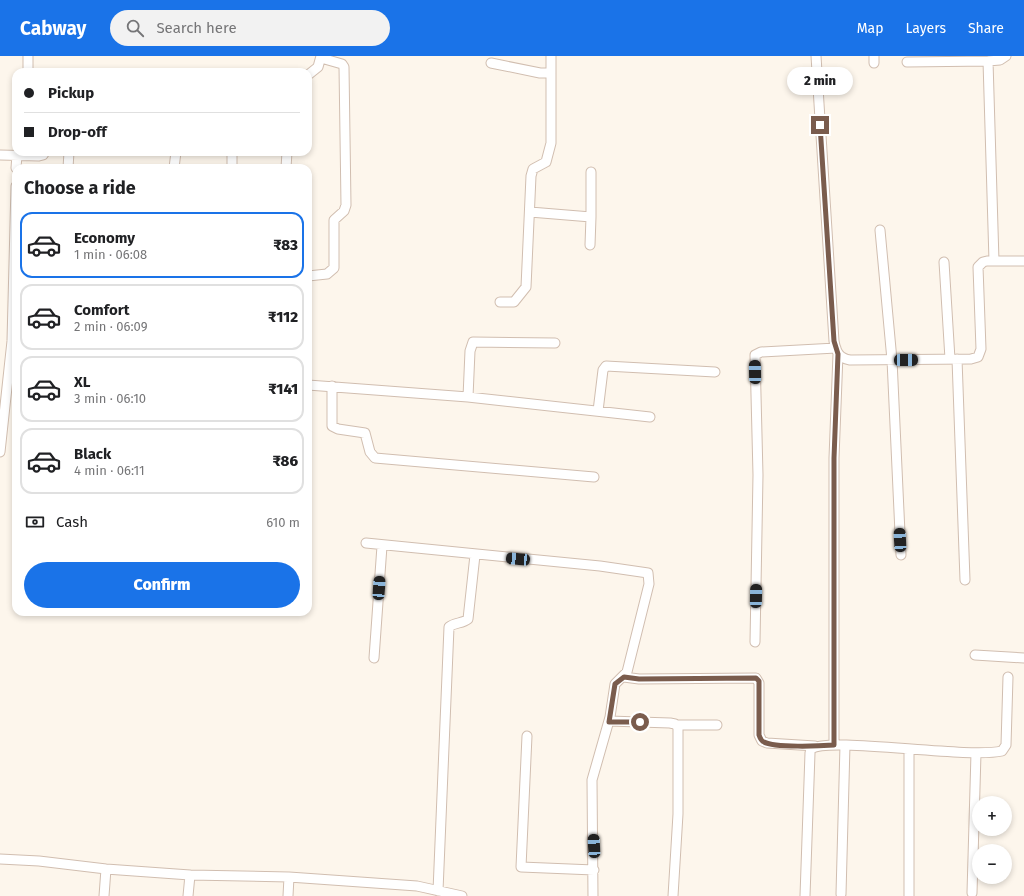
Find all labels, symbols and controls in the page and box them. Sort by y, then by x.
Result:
search box [110,10,390,46]
text: Cabway [20,17,86,40]
icon: search [124,17,146,39]
text: Search here [156,19,237,37]
text: Map [857,20,883,37]
text: Layers [905,20,946,37]
text: Share [968,20,1004,37]
callout: 2 min [787,67,853,95]
text: 2 min [804,73,836,88]
text: Pickup [48,84,94,102]
route end [811,116,829,134]
text: Drop-off [48,123,107,141]
text: Choose a ride [24,177,136,199]
icon: car [26,227,62,263]
text: Economy [74,229,135,247]
text: ₹83 [273,236,298,254]
text: 1 min · 06:08 [74,247,147,262]
icon: car [26,299,62,335]
text: Comfort [74,301,130,319]
text: ₹112 [268,308,298,326]
text: 2 min · 06:09 [74,319,148,334]
car [894,354,918,366]
car [749,360,761,384]
icon: car [26,371,62,407]
text: XL [74,373,90,391]
text: ₹141 [268,380,298,398]
text: 3 min · 06:10 [74,391,146,406]
icon: car [26,443,62,479]
text: Black [74,445,111,463]
text: ₹86 [273,452,298,470]
text: 4 min · 06:11 [74,463,145,478]
icon: cash [24,511,46,533]
text: Cash [56,513,88,531]
text: 610 m [266,515,300,530]
car [893,528,907,552]
car [506,552,530,566]
button: Confirm [24,562,300,608]
car [372,576,386,600]
car [750,584,762,608]
route start [631,713,649,731]
map controls [972,796,1012,884]
button: + [972,796,1012,836]
car [587,834,601,858]
button: − [972,844,1012,884]

